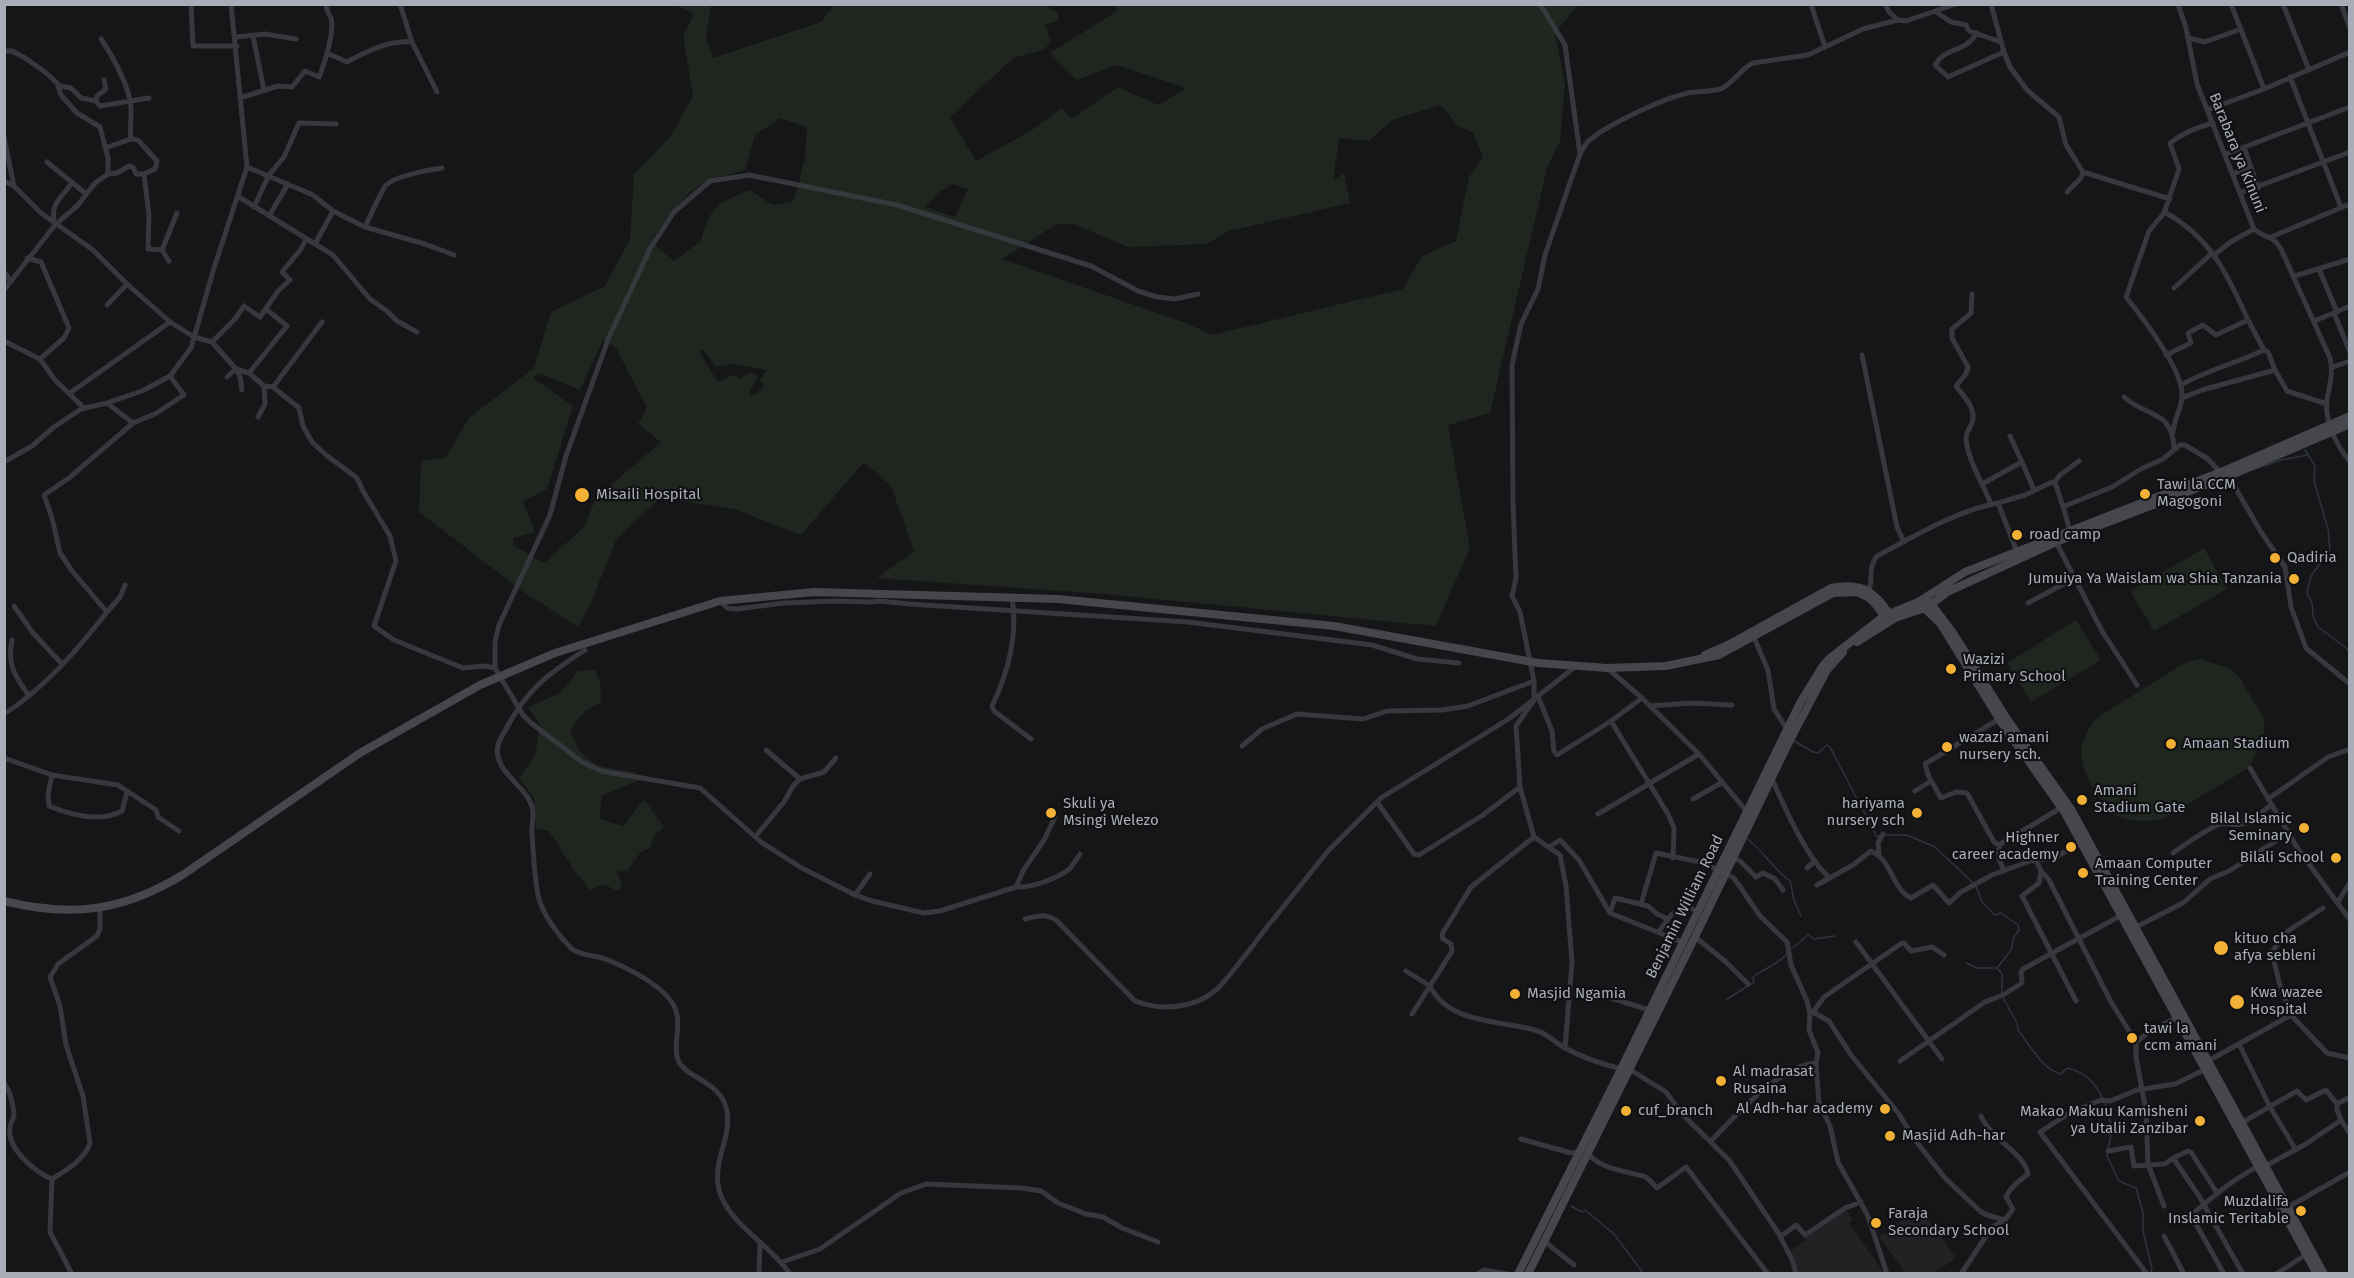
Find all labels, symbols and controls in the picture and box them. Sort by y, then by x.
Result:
street label: Barabara ya Kinuni [2205,90,2269,216]
place label: Tawi la CCM Magogoni [2157,476,2236,511]
marker: Misaili Hospital [573,486,591,504]
place label: Misaili Hospital [596,486,701,504]
marker: Tawi la CCM Magogoni [2138,487,2152,501]
place label: road camp [2029,526,2101,544]
marker: road camp [2010,528,2024,542]
place label: Qadiria [2287,549,2337,567]
marker: Qadiria [2268,551,2282,565]
place label: Jumuiya Ya Waislam wa Shia Tanzania [2028,570,2282,588]
marker: Jumuiya Ya Waislam wa Shia Tanzania [2287,572,2301,586]
place label: Wazizi Primary School [1963,651,2066,686]
marker: Wazizi Primary School [1944,662,1958,676]
place label: wazazi amani nursery sch. [1959,729,2049,764]
place label: Amaan Stadium [2183,735,2290,753]
marker: Amaan Stadium [2164,737,2178,751]
marker: wazazi amani nursery sch. [1940,740,1954,754]
place label: Amani Stadium Gate [2094,782,2185,817]
marker: Amani Stadium Gate [2075,793,2089,807]
place label: Skuli ya Msingi Welezo [1063,795,1159,830]
place label: hariyama nursery sch [1827,795,1905,830]
marker: Skuli ya Msingi Welezo [1044,806,1058,820]
marker: hariyama nursery sch [1910,806,1924,820]
place label: Bilal Islamic Seminary [2210,810,2292,845]
marker: Bilal Islamic Seminary [2297,821,2311,835]
place label: Highner career academy [1952,829,2059,864]
street label: Benjamin William Road [1642,832,1728,982]
marker: Highner career academy [2064,840,2078,854]
place label: Bilali School [2240,849,2324,867]
marker: Bilali School [2329,851,2343,865]
place label: Amaan Computer Training Center [2095,855,2212,890]
marker: Amaan Computer Training Center [2076,866,2090,880]
place label: kituo cha afya sebleni [2234,930,2316,965]
marker: kituo cha afya sebleni [2212,939,2230,957]
place label: Kwa wazee Hospital [2250,984,2323,1019]
place label: Masjid Ngamia [1527,985,1626,1003]
marker: Masjid Ngamia [1508,987,1522,1001]
marker: Kwa wazee Hospital [2228,993,2246,1011]
place label: tawi la ccm amani [2144,1020,2217,1055]
marker: tawi la ccm amani [2125,1031,2139,1045]
place label: Al madrasat Rusaina [1733,1063,1814,1098]
marker: Al madrasat Rusaina [1714,1074,1728,1088]
place label: Al Adh-har academy [1736,1100,1873,1118]
place label: cuf_branch [1638,1102,1713,1120]
marker: Al Adh-har academy [1878,1102,1892,1116]
place label: Makao Makuu Kamisheni ya Utalii Zanzibar [2020,1103,2188,1138]
marker: cuf_branch [1619,1104,1633,1118]
marker: Makao Makuu Kamisheni ya Utalii Zanzibar [2193,1114,2207,1128]
place label: Masjid Adh-har [1902,1127,2005,1145]
marker: Masjid Adh-har [1883,1129,1897,1143]
place label: Muzdalifa Inslamic Teritable [2168,1193,2289,1228]
marker: Muzdalifa Inslamic Teritable [2294,1204,2308,1218]
place label: Faraja Secondary School [1888,1205,2009,1240]
marker: Faraja Secondary School [1869,1216,1883,1230]

